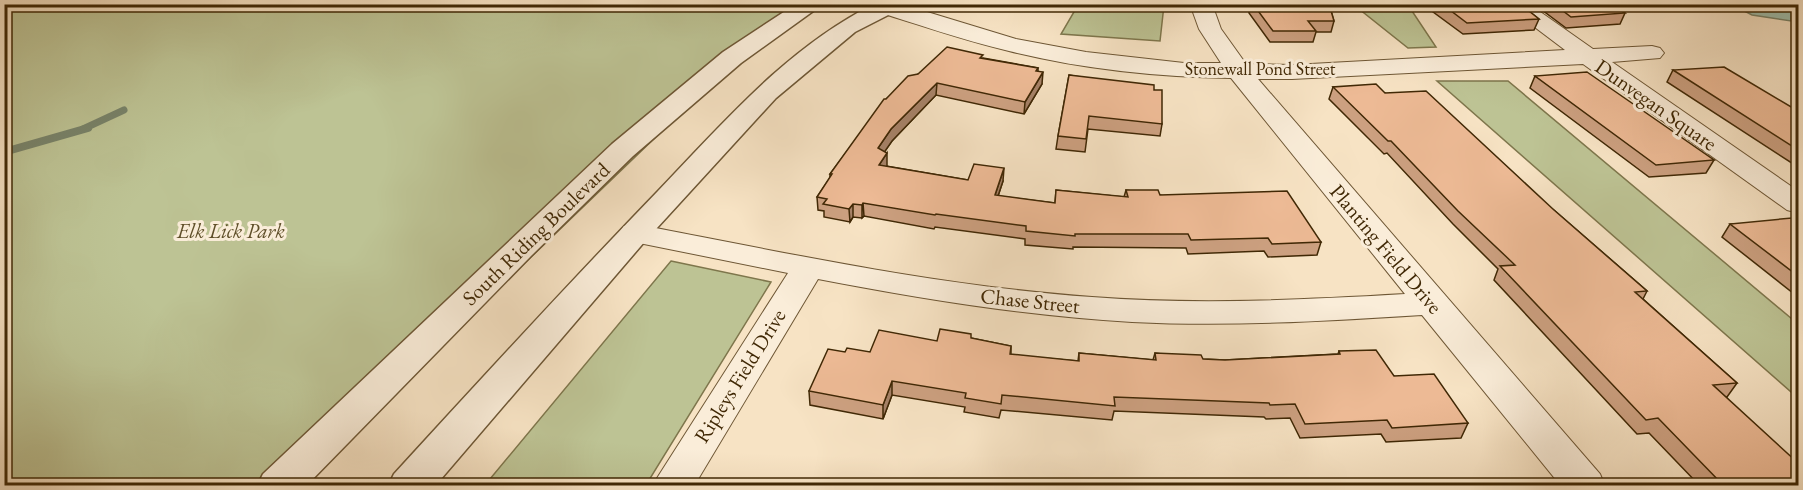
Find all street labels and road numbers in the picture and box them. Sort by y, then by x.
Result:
street label: Dunvegan Square [1590,53,1722,157]
street label: Stonewall Pond Street [1185,57,1336,80]
street label: South Riding Boulevard [456,156,615,311]
street label: Planting Field Drive [1324,178,1448,319]
street label: Chase Street [979,282,1081,319]
street label: Ripleys Field Drive [688,304,792,448]

